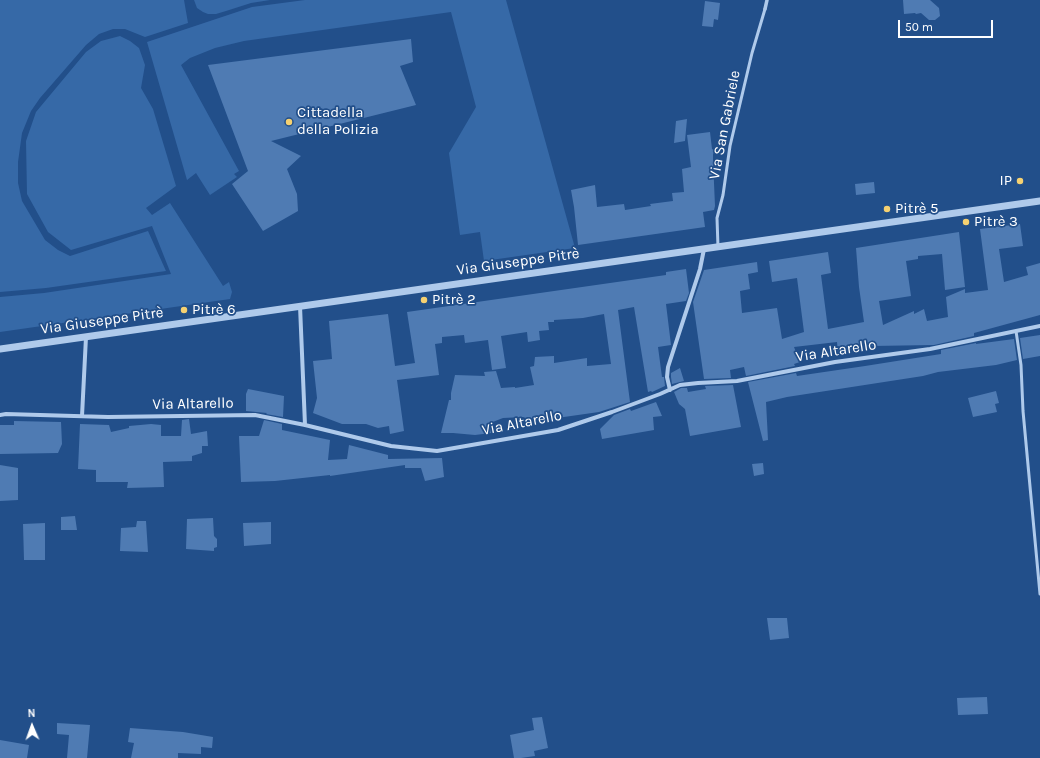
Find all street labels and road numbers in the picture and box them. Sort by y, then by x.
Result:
street label: Via San Gabriele [706,69,744,181]
street label: Via Giuseppe Pitrè [455,244,581,280]
street label: Via Giuseppe Pitrè [39,303,165,339]
street label: Via Altarello [795,336,877,366]
street label: Via Altarello [152,394,234,414]
street label: Via Altarello [480,406,564,440]

